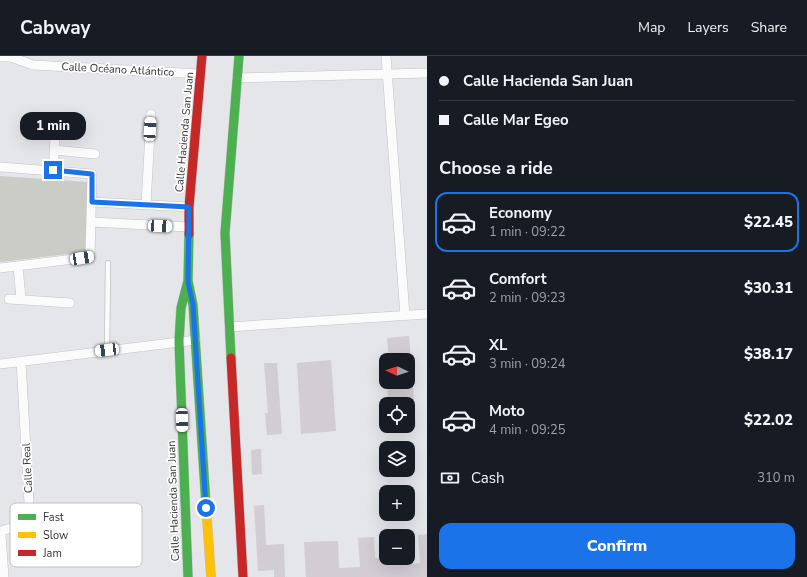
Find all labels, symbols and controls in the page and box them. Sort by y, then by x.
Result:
text: Cabway [20,15,90,41]
text: Map [638,18,665,37]
text: Layers [687,18,729,37]
text: Share [751,18,787,37]
street label: Calle Océano Atlántico [61,59,175,80]
street label: Calle Hacienda San Juan [172,71,197,193]
text: Calle Hacienda San Juan [463,71,633,91]
text: Calle Mar Egeo [463,110,569,130]
callout: 1 min [20,112,86,140]
text: 1 min [36,117,70,135]
car [143,117,157,141]
text: Choose a ride [439,156,553,180]
route end [44,161,62,179]
text: Economy [489,203,552,223]
icon: car [441,204,477,240]
text: $22.45 [744,212,793,232]
car [148,219,172,233]
text: 1 min · 09:22 [489,223,565,241]
car [69,250,95,266]
text: Comfort [489,269,546,289]
icon: car [441,270,477,306]
text: $30.31 [744,278,793,298]
text: 2 min · 09:23 [489,289,565,307]
text: XL [489,335,508,355]
icon: car [441,336,477,372]
car [94,343,120,357]
text: $38.17 [744,344,793,364]
north arrow [379,353,415,389]
map controls [379,353,415,565]
text: 3 min · 09:24 [489,355,565,373]
button: locate [379,397,415,433]
text: Moto [489,401,525,421]
icon: car [441,402,477,438]
car [176,408,188,432]
text: $22.02 [744,410,793,430]
text: 4 min · 09:25 [489,421,565,439]
street label: Calle Hacienda San Juan [164,440,183,562]
button: layers [379,441,415,477]
street label: Calle Real [19,442,36,494]
icon: cash [439,467,461,489]
text: Cash [471,468,505,488]
text: 310 m [757,469,795,487]
button: + [379,485,415,521]
route start [197,499,215,517]
legend [10,503,142,567]
text: Fast [43,510,64,525]
button: Confirm [439,523,795,569]
text: Slow [43,528,68,543]
button: − [379,529,415,565]
text: Jam [42,546,62,561]

